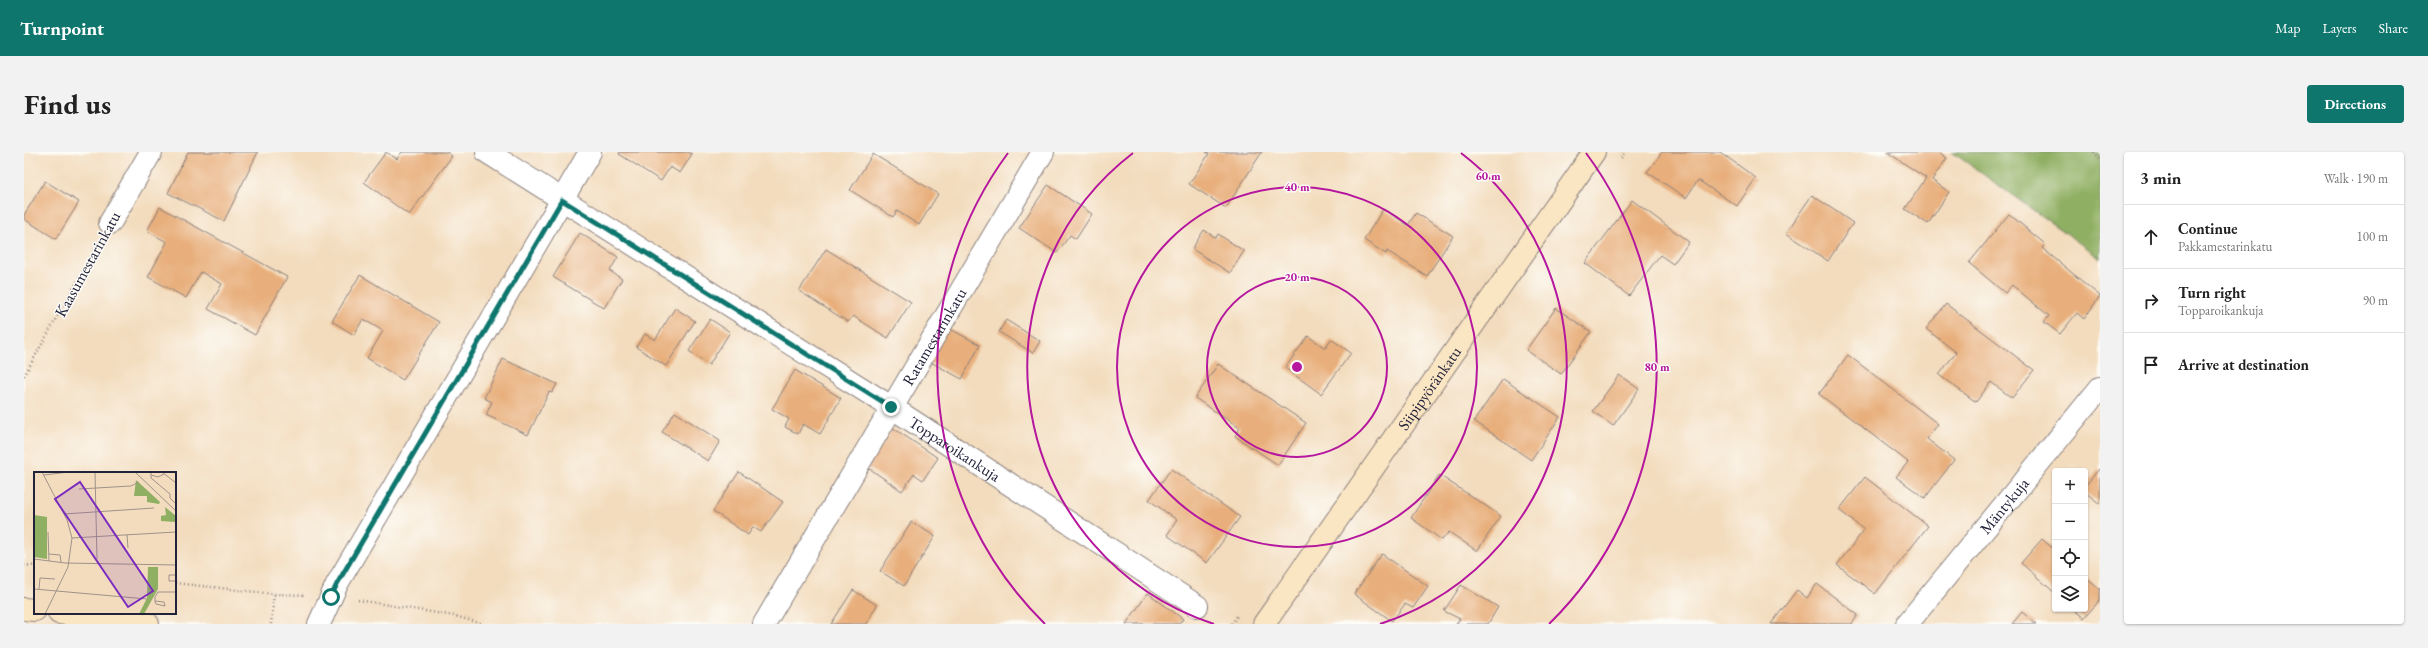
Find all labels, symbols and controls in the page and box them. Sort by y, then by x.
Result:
text: Turnpoint [20,16,104,41]
text: Map [2275,19,2300,37]
text: Layers [2322,19,2357,37]
text: Share [2379,19,2408,37]
button: Directions [2307,85,2404,123]
text: Find us [24,86,111,122]
text: 3 min [2140,167,2181,189]
text: 60 m [1475,168,1501,184]
text: Walk · 190 m [2324,170,2388,187]
text: 40 m [1284,179,1310,195]
street label: Kaasumestarinkatu [50,207,125,321]
text: Continue [2178,219,2238,238]
icon: ahead [2140,226,2162,248]
text: 100 m [2357,228,2388,245]
text: Pakkamestarinkatu [2178,238,2272,255]
text: 20 m [1284,269,1310,285]
text: Turn right [2178,283,2246,302]
street label: Ratamestarinkatu [897,284,972,389]
icon: right [2140,290,2162,312]
text: 90 m [2363,292,2388,309]
text: Topparoikankuja [2178,302,2263,319]
street label: Siipipyöränkatu [1393,342,1466,434]
icon: arrive [2140,354,2162,376]
text: Arrive at destination [2178,355,2309,374]
text: 80 m [1644,359,1670,375]
centre of rings [1290,360,1304,374]
route end [882,398,900,416]
street label: Topparoikankuja [905,412,1005,487]
map controls [2052,468,2088,612]
button: + [2052,468,2088,504]
inset map [34,472,176,614]
street label: Mäntykuja [1975,473,2034,538]
button: − [2052,504,2088,540]
button: locate [2052,540,2088,576]
button: layers [2052,576,2088,612]
route start [322,588,340,606]

